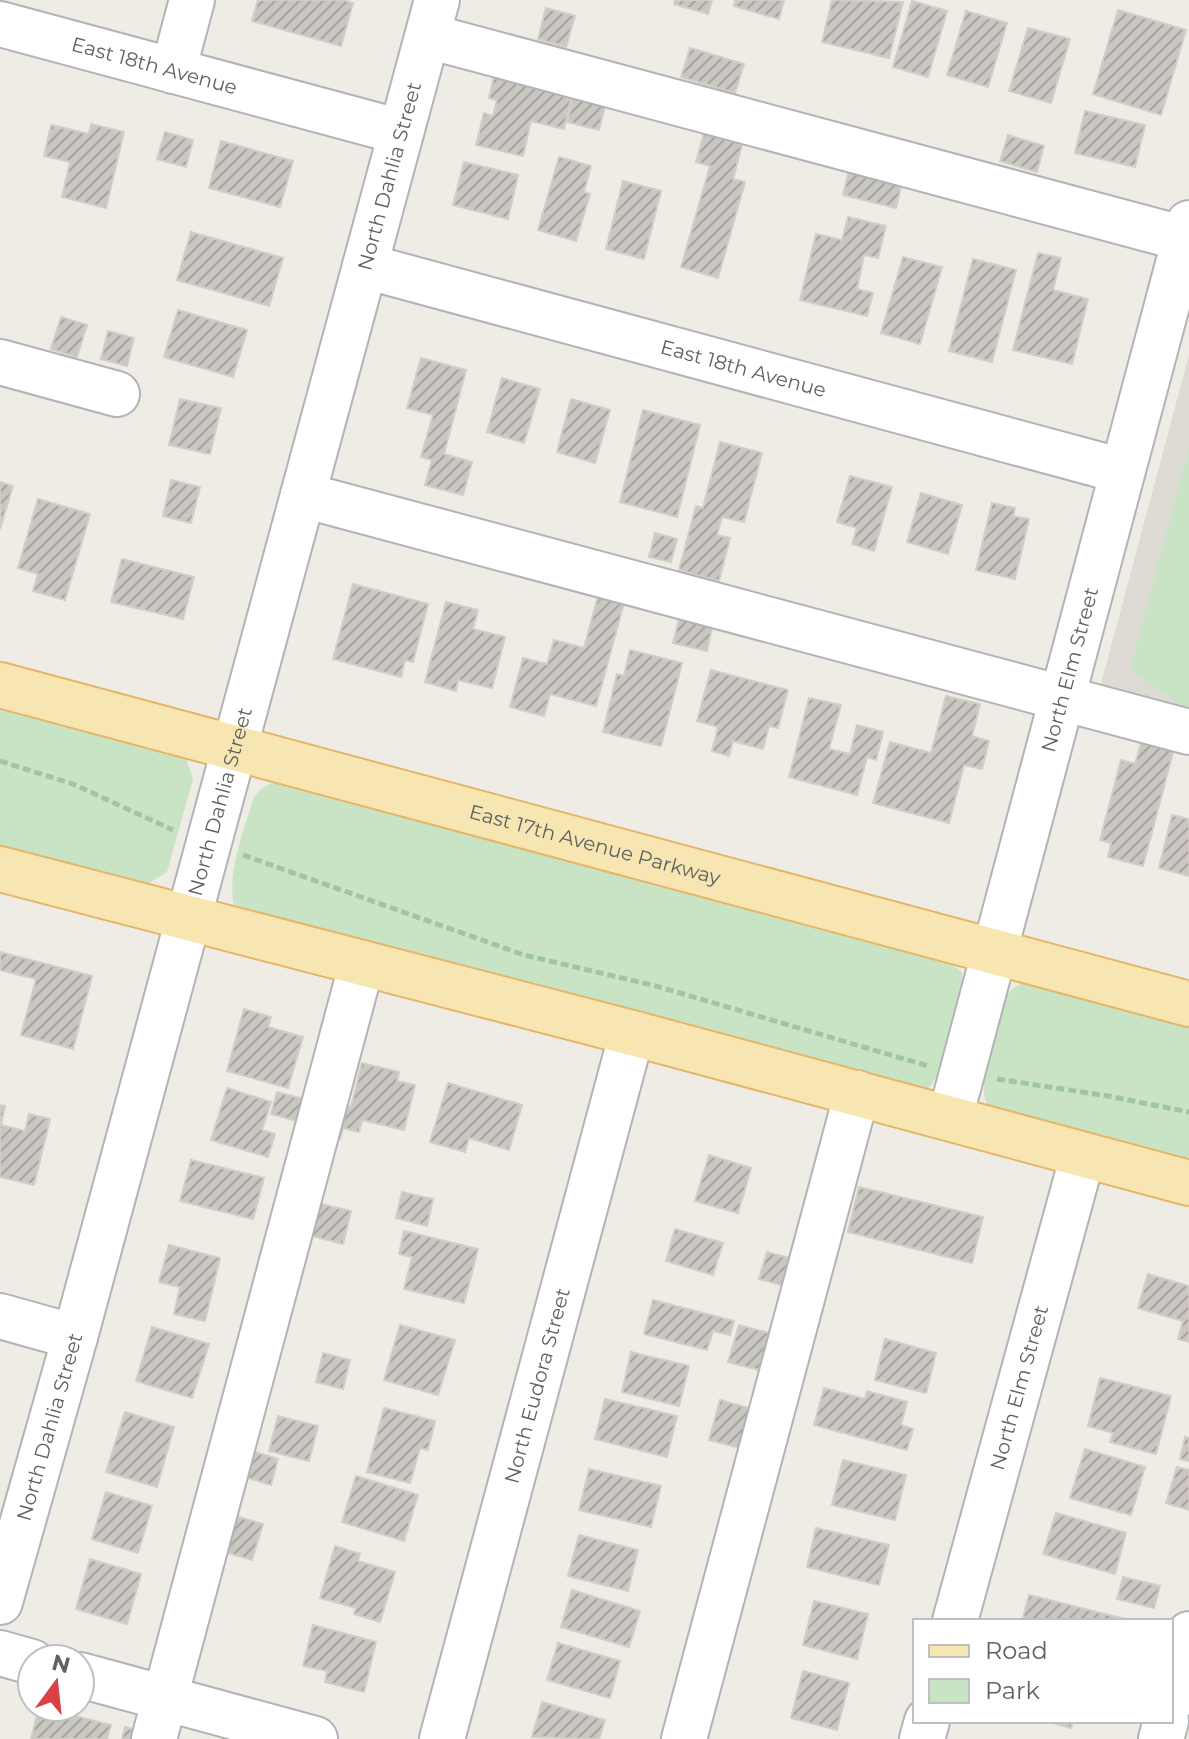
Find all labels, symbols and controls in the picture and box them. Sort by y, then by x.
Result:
street label: East 18th Avenue [69,32,240,99]
street label: North Dahlia Street [352,79,426,273]
street label: East 18th Avenue [658,335,829,402]
street label: North Elm Street [1036,585,1103,755]
street label: North Dahlia Street [183,705,257,899]
street label: East 17th Avenue Parkway [467,799,723,890]
street label: North Eudora Street [499,1285,575,1486]
street label: North Elm Street [985,1303,1053,1473]
street label: North Dahlia Street [12,1330,88,1524]
legend [913,1619,1173,1723]
text: Road [985,1636,1048,1665]
north arrow [16,1643,96,1723]
text: N [49,1649,73,1680]
text: Park [985,1676,1040,1705]

